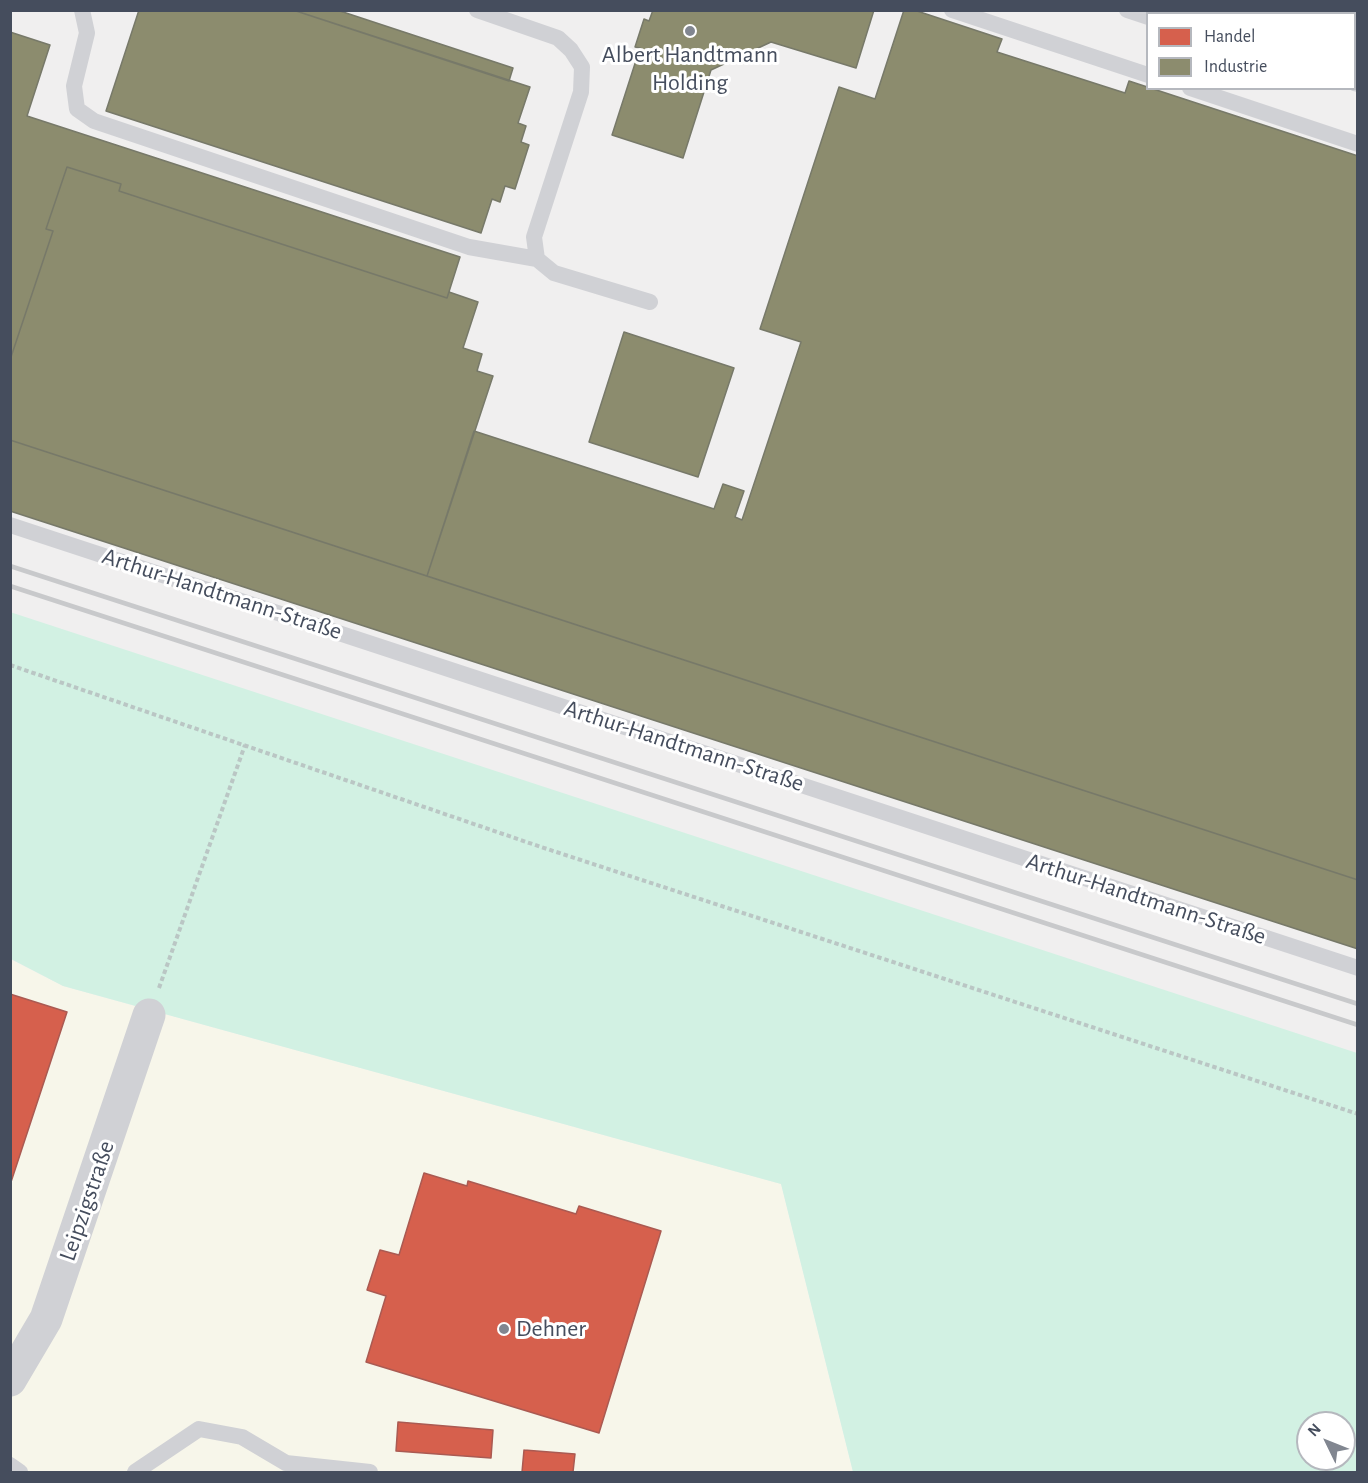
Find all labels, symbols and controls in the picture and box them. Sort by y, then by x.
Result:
legend [1146,12,1356,90]
marker: Albert Handtmann Holding [683,24,697,38]
text: Handel [1204,28,1255,46]
place label: Albert Handtmann Holding [602,41,778,97]
text: Industrie [1204,58,1267,76]
street label: Arthur-Handtmann-Straße [99,542,345,646]
street label: Arthur-Handtmann-Straße [561,694,807,798]
street label: Arthur-Handtmann-Straße [1023,847,1269,951]
street label: Leipzigstraße [53,1137,121,1265]
place label: Dehner [516,1315,586,1343]
marker: Dehner [497,1322,511,1336]
north arrow [1296,1411,1356,1471]
text: N [1305,1421,1324,1440]

